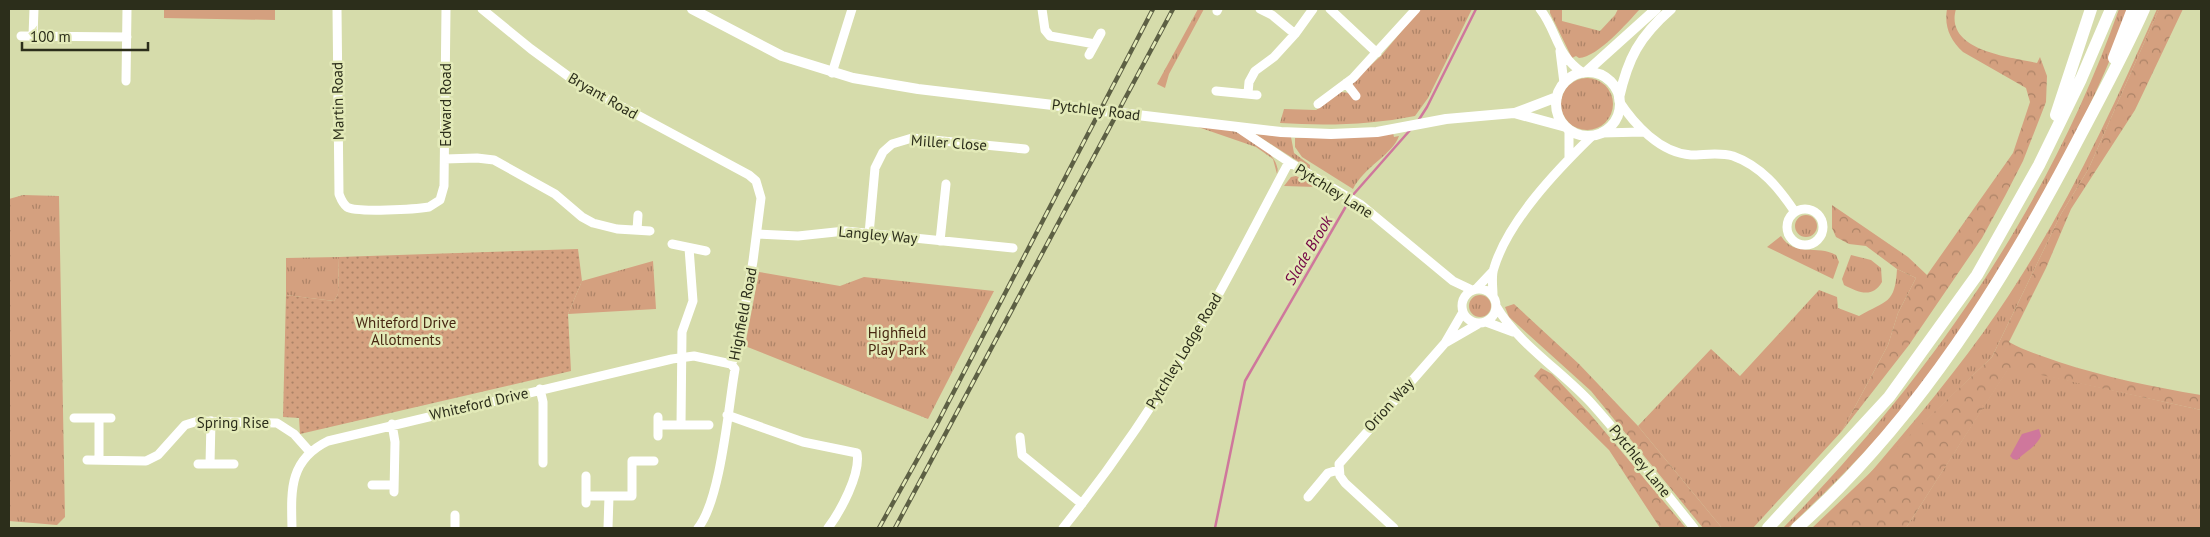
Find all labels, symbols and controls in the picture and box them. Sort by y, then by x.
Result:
scale bar [22,20,149,52]
text: 100 m [30,27,71,46]
street label: Martin Road [327,62,348,140]
street label: Edward Road [436,63,455,147]
street label: Bryant Road [565,68,641,123]
street label: Pytchley Road [1051,95,1141,124]
street label: Miller Close [910,130,988,155]
street label: Pytchley Lane [1292,159,1377,222]
water label: Slade Brook [1280,211,1337,288]
street label: Langley Way [838,222,918,247]
street label: Highfield Road [724,266,761,362]
street label: Pytchley Lodge Road [1141,289,1226,412]
park label: Whiteford Drive Allotments [356,313,456,349]
park label: Highfield Play Park [868,323,927,359]
street label: Orion Way [1360,374,1418,435]
street label: Whiteford Drive [428,383,530,424]
street label: Spring Rise [197,413,269,432]
street label: Pytchley Lane [1605,420,1676,501]

